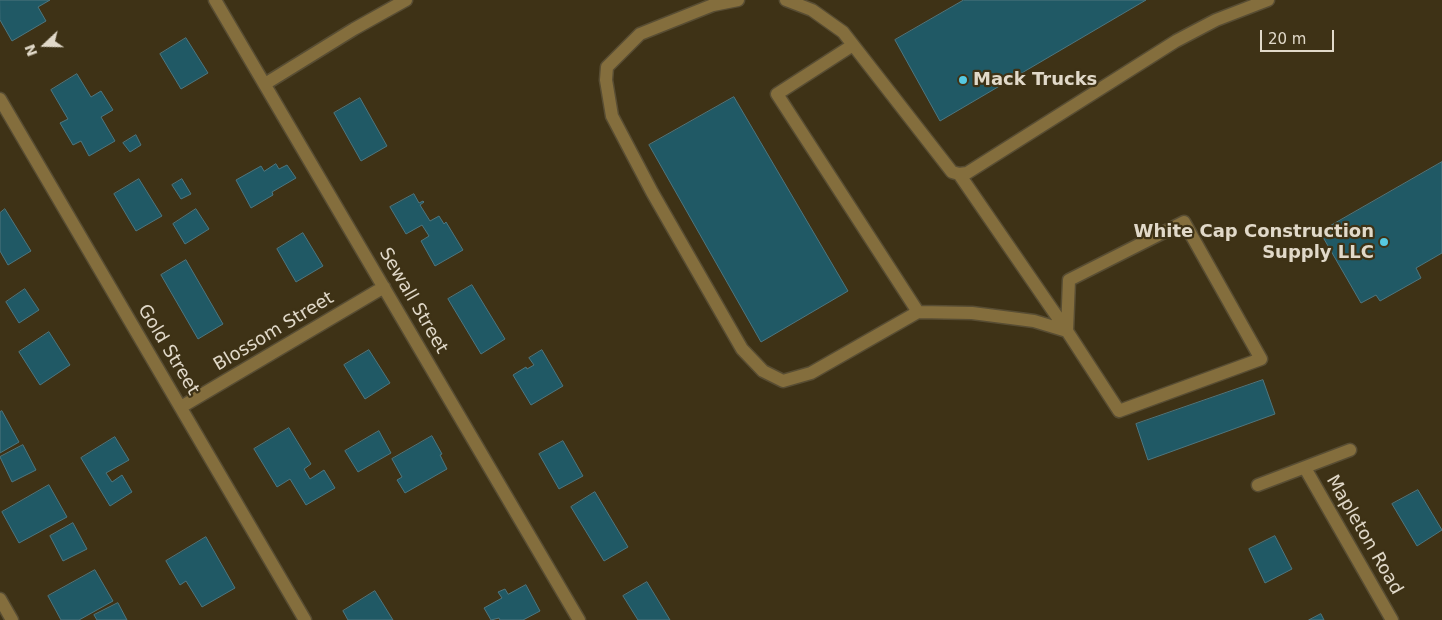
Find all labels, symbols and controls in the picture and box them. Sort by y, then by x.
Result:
north arrow [20,20,70,70]
scale bar [1262,20,1336,52]
text: 20 m [1268,30,1306,48]
text: N [21,42,41,59]
place label: Mack Trucks [973,69,1097,91]
marker: Mack Trucks [957,74,969,86]
place label: White Cap Construction Supply LLC [1134,221,1374,264]
marker: White Cap Construction Supply LLC [1378,236,1390,248]
street label: Sewall Street [374,244,452,358]
street label: Blossom Street [210,288,338,376]
street label: Gold Street [133,301,203,399]
street label: Mapleton Road [1321,471,1407,599]

